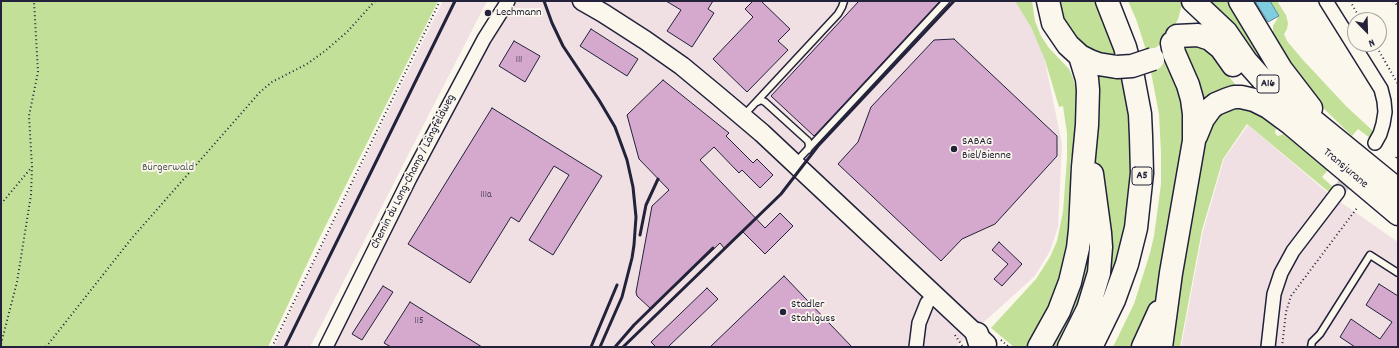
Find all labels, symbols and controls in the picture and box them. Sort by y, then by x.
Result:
place label: Lechmann [496,6,541,20]
marker: Lechmann [483,8,493,18]
north arrow [1347,12,1387,52]
text: N [1366,34,1377,51]
house number: 111 [516,55,522,67]
road number: A16 [1257,75,1279,93]
street label: Chemin du Long-Champ / Längfeldweg [369,92,459,252]
place label: SABAG Biel/Bienne [962,135,1011,163]
marker: SABAG Biel/Bienne [949,144,959,154]
street label: Transjurane [1319,146,1371,192]
park label: Bürgerwald [142,161,194,175]
road number: A5 [1132,167,1152,185]
house number: 111a [480,190,492,202]
place label: Stadler Stahlguss [791,298,835,326]
marker: Stadler Stahlguss [778,307,788,317]
house number: 115 [414,316,424,328]

